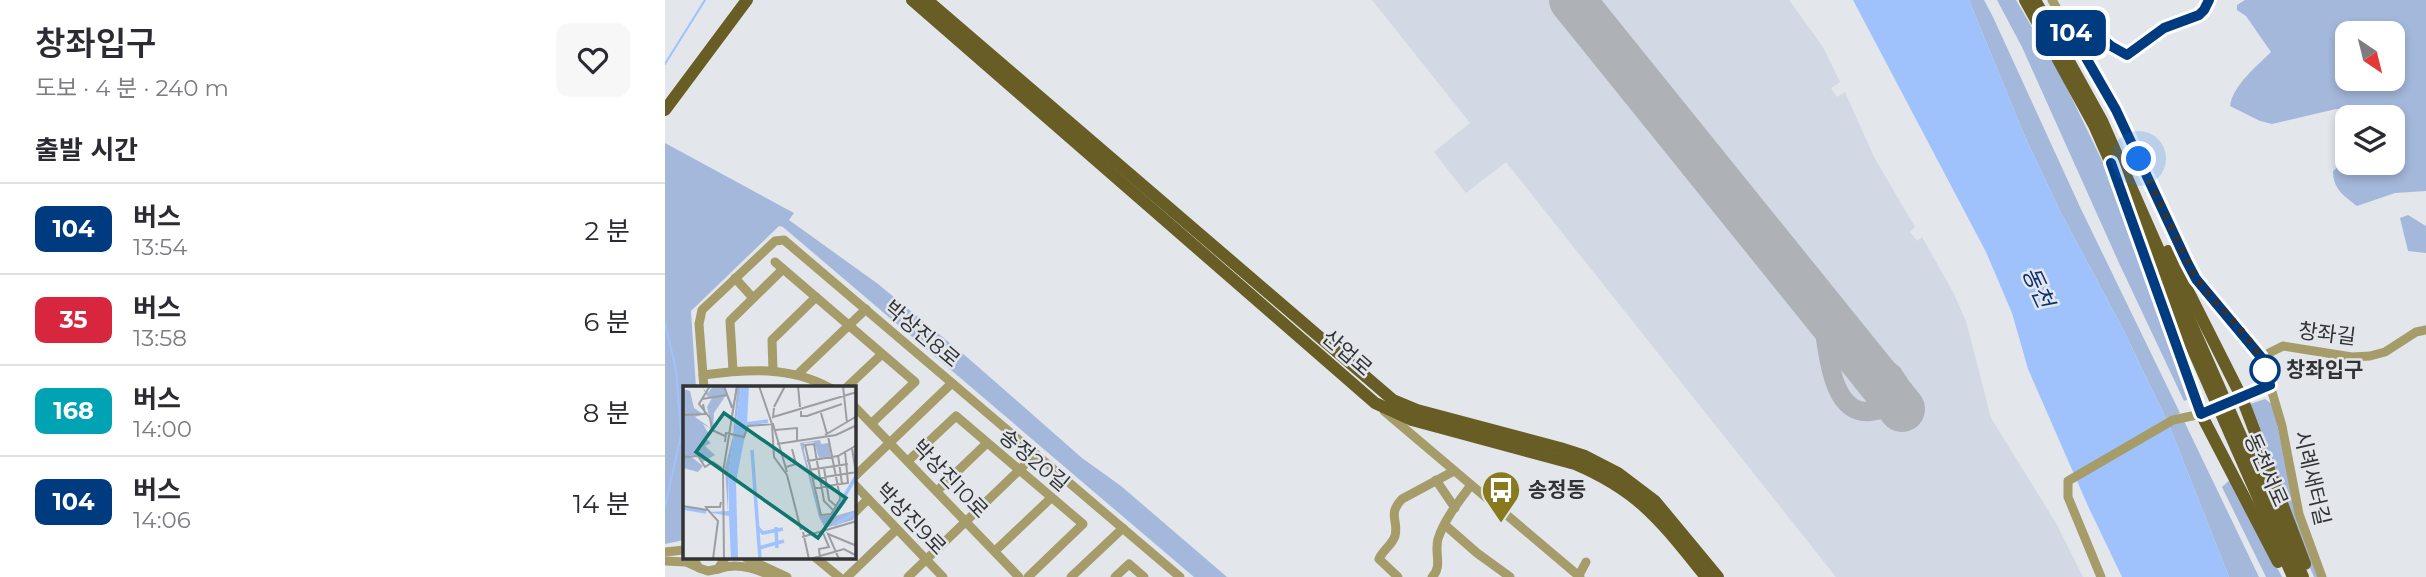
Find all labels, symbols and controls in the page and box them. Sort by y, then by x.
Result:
line badge: 104 [2031,10,2111,56]
text: 104 [2050,18,2092,47]
north arrow [2335,21,2405,91]
map controls [2335,21,2405,175]
text: 창좌입구 [35,23,156,63]
button: heart [556,23,630,97]
text: 도보 · 4 분 · 240 m [35,74,229,102]
button: layers [2335,105,2405,175]
text: 출발 시간 [35,134,138,166]
your location [2121,141,2156,176]
text: 버스 [133,201,181,233]
text: 104 [52,214,95,243]
text: 2 분 [584,215,630,247]
text: 13:54 [133,233,187,261]
water label: 동천 [2016,262,2061,315]
text: 버스 [133,292,181,324]
street label: 박상진8로 [880,295,965,372]
text: 35 [59,305,88,334]
text: 6 분 [583,306,630,338]
street label: 창좌길 [2297,318,2357,349]
text: 13:58 [133,324,187,352]
street label: 산업로 [1317,324,1377,381]
marker: 창좌입구 [2250,355,2280,385]
place label: 창좌입구 [2286,357,2363,382]
text: 버스 [133,383,181,415]
inset map [683,386,856,560]
text: 168 [53,396,94,425]
text: 8 분 [583,397,630,429]
text: 14:00 [133,415,192,443]
street label: 송정20길 [994,423,1074,496]
street label: 시례새터길 [2289,428,2336,528]
street label: 동천서로 [2239,429,2294,510]
street label: 박상진10로 [907,434,994,523]
bus stop icon: 송정동 [1480,469,1522,524]
text: 버스 [133,474,181,506]
place label: 송정동 [1528,477,1586,502]
street label: 박상진9로 [871,478,952,560]
text: 104 [52,487,95,516]
text: 14 분 [573,488,630,520]
text: 14:06 [133,506,191,534]

